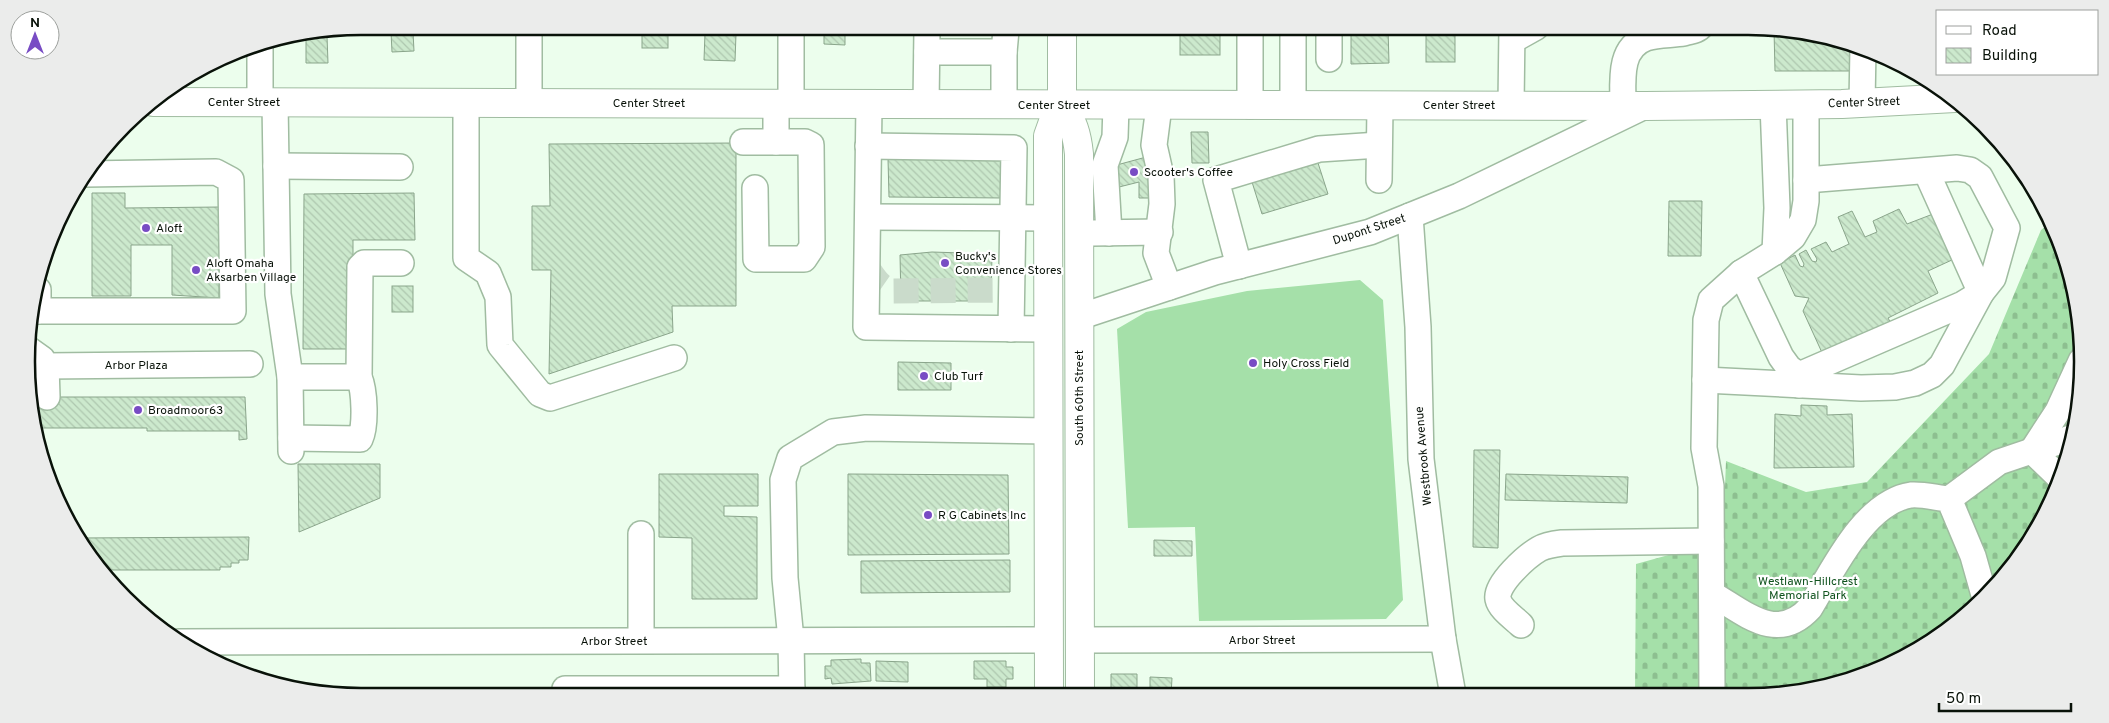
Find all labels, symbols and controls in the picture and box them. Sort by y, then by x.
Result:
north arrow [10,10,60,60]
legend [1936,10,2099,75]
text: N [30,15,40,32]
text: Road [1982,22,2017,41]
text: Building [1982,47,2037,66]
street label: Center Street [1828,94,1901,112]
street label: Center Street [208,95,280,111]
street label: Center Street [613,96,685,112]
street label: Center Street [1018,98,1090,114]
street label: Center Street [1423,98,1495,114]
place label: Scooter's Coffee [1144,165,1233,181]
marker: Scooter's Coffee [1128,166,1140,178]
street label: Dupont Street [1331,211,1408,249]
place label: Aloft [156,221,183,237]
marker: Aloft [140,222,152,234]
place label: Bucky's Convenience Stores [955,249,1062,279]
place label: Aloft Omaha Aksarben Village [206,256,296,286]
marker: Bucky's Convenience Stores [939,257,951,269]
marker: Aloft Omaha Aksarben Village [190,264,202,276]
street label: South 60th Street [1072,350,1088,446]
place label: Holy Cross Field [1263,356,1349,372]
marker: Holy Cross Field [1247,357,1259,369]
street label: Arbor Plaza [104,358,168,374]
place label: Club Turf [934,369,983,385]
marker: Club Turf [918,370,930,382]
place label: Broadmoor63 [148,403,223,419]
marker: Broadmoor63 [132,404,144,416]
street label: Westbrook Avenue [1412,406,1436,506]
place label: R G Cabinets Inc [938,508,1026,524]
marker: R G Cabinets Inc [922,509,934,521]
park label: Westlawn-Hillcrest Memorial Park [1758,574,1858,604]
street label: Arbor Street [1229,633,1295,649]
street label: Arbor Street [581,634,647,650]
scale bar [1939,680,2072,712]
text: 50 m [1946,690,1981,709]

